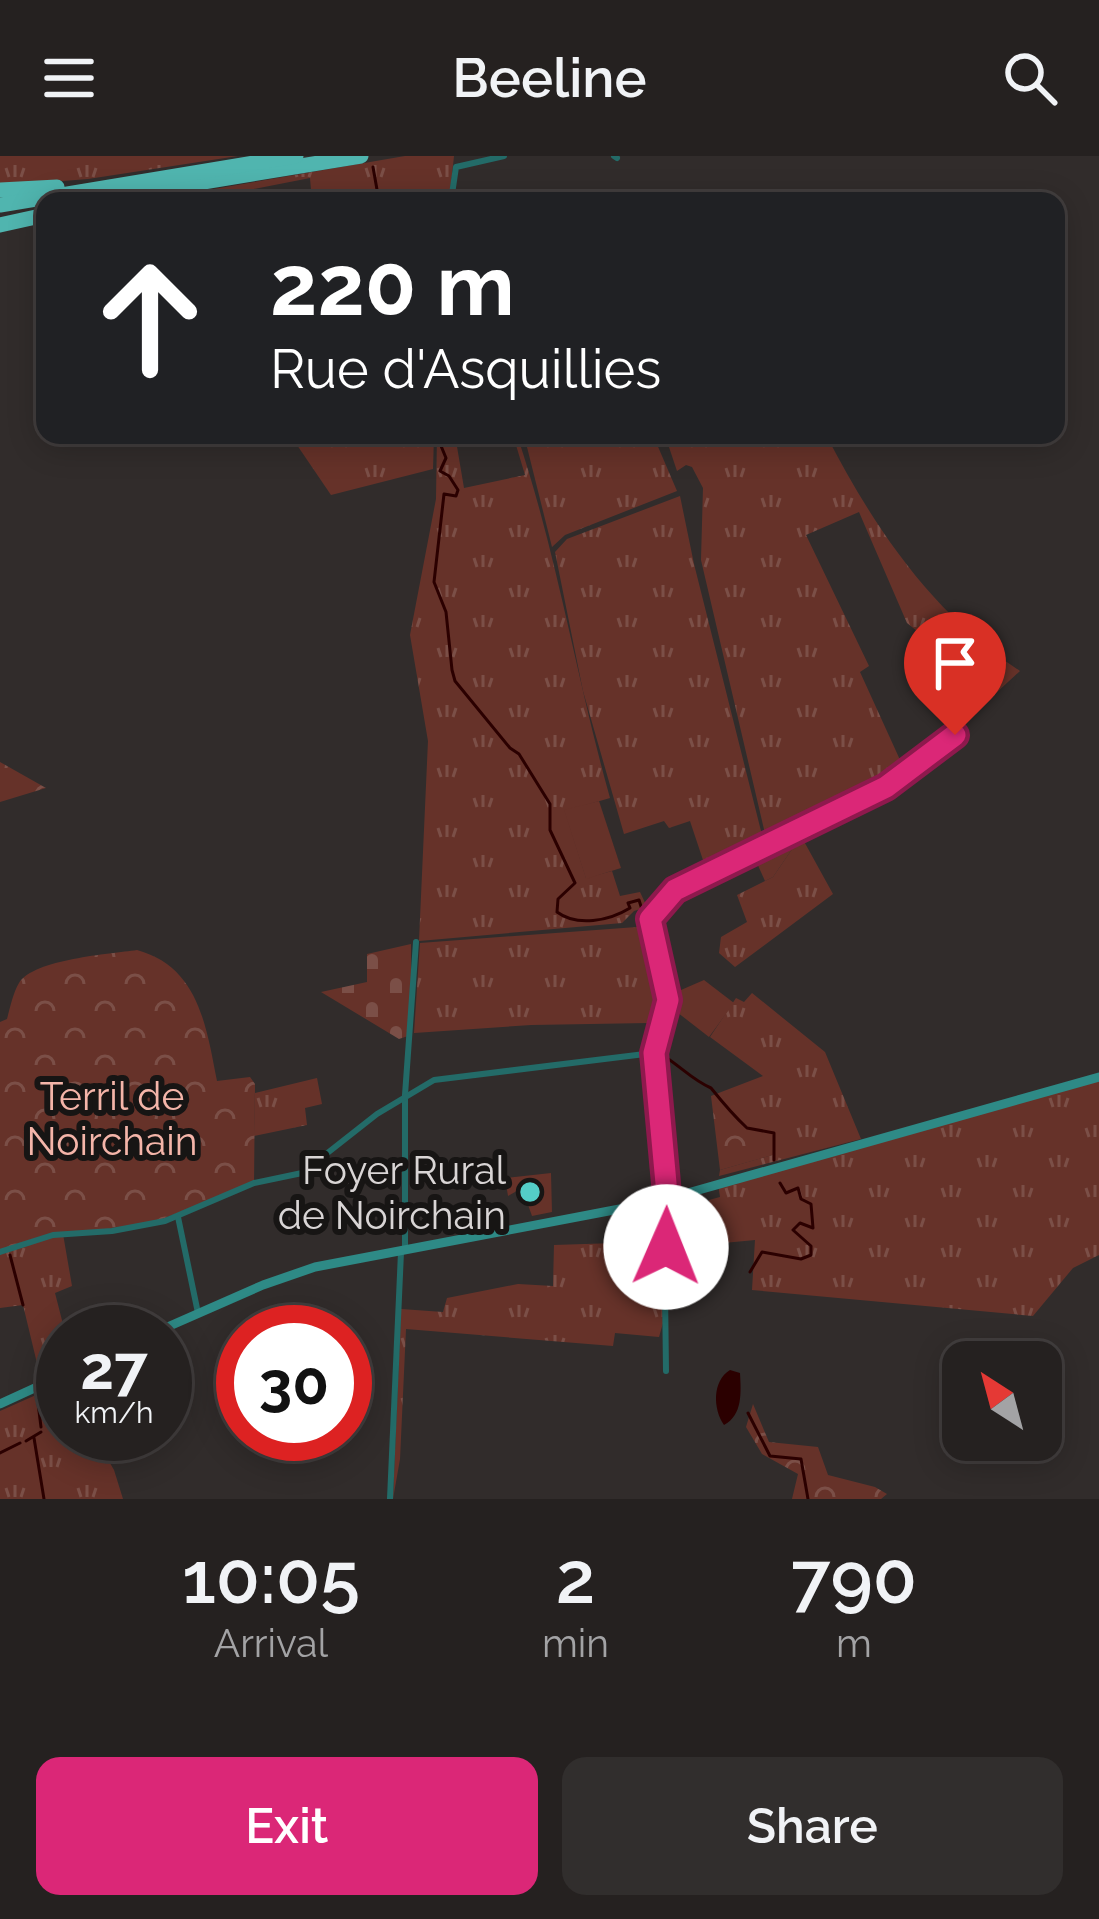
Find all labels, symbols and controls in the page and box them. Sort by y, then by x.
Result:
icon: menu [36,45,102,111]
icon: search [997,45,1063,111]
text: Beeline [452,46,647,110]
text: 220 m [270,236,515,335]
icon: ahead [72,240,228,396]
text: Rue d'Asquillies [270,337,661,401]
pin [904,612,1006,735]
icon: arrive [922,630,988,696]
park label: Terril de Noirchain [26,1073,198,1164]
place label: Foyer Rural de Noirchain [278,1147,506,1238]
marker: Foyer Rural de Noirchain [517,1179,543,1205]
position arrow [603,1184,729,1310]
speed limit sign: 30 [216,1305,372,1461]
text: 27 [80,1333,148,1403]
north arrow [942,1341,1062,1461]
map controls [942,1341,1062,1461]
text: km/h [74,1395,154,1430]
text: 10:05 [182,1535,360,1620]
text: 2 [556,1535,595,1620]
text: 790 [791,1535,917,1620]
text: Arrival [214,1620,328,1666]
text: min [542,1620,609,1666]
text: m [836,1620,872,1666]
button: Exit [36,1757,538,1895]
button: Share [562,1757,1063,1895]

